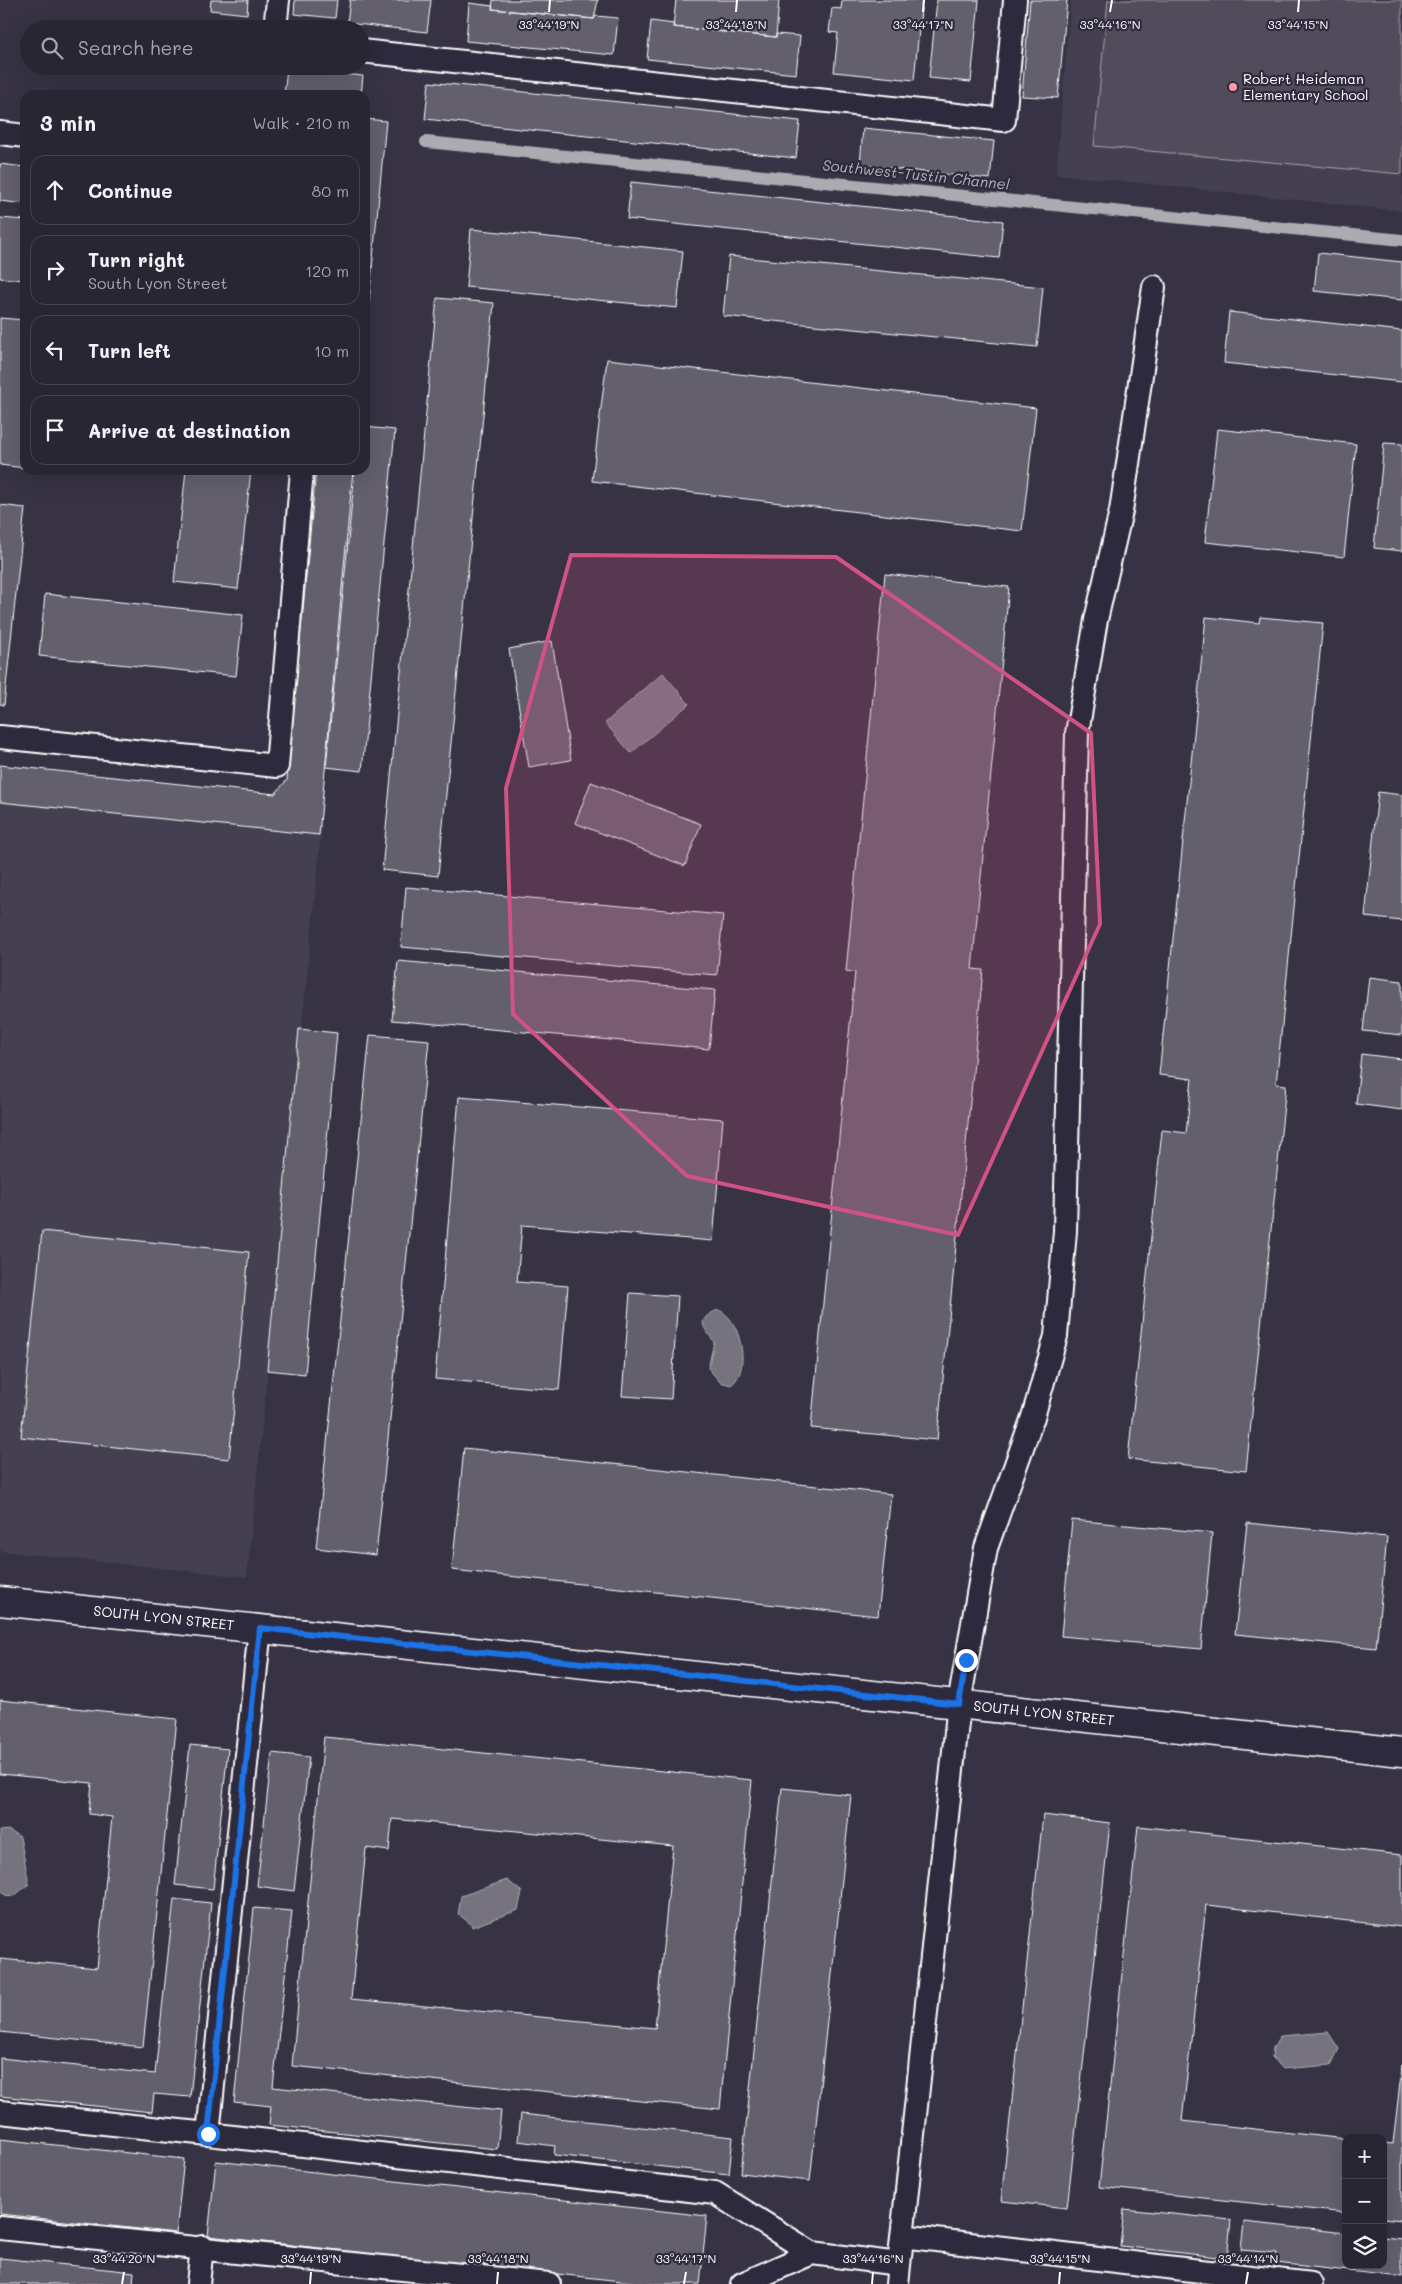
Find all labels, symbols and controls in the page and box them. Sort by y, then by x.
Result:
text: 33°44'19"N [519,16,579,32]
text: 33°44'18"N [705,16,767,32]
text: 33°44'17"N [893,16,953,32]
text: 33°44'16"N [1079,16,1141,32]
text: 33°44'15"N [1268,16,1328,32]
search box [20,20,370,75]
icon: search [38,34,66,62]
text: Search here [78,35,194,60]
place label: Robert Heideman Elementary School [1243,69,1369,104]
marker: Robert Heideman Elementary School [1227,81,1239,93]
text: 3 min [40,109,96,136]
text: Walk · 210 m [252,112,350,133]
water label: Southwest-Tustin Channel [822,154,1011,194]
icon: ahead [41,176,69,204]
text: Continue [88,178,173,203]
text: 80 m [312,180,349,201]
text: Turn right [88,247,185,272]
icon: right [41,256,69,284]
text: 120 m [305,260,349,281]
text: South Lyon Street [88,272,228,293]
icon: left [41,336,69,364]
text: Turn left [88,338,171,363]
text: 10 m [314,340,349,361]
icon: arrive [41,416,69,444]
text: Arrive at destination [88,418,291,443]
street label: SOUTH LYON STREET [93,1601,236,1634]
route end [955,1649,978,1672]
street label: SOUTH LYON STREET [973,1696,1116,1729]
route start [197,2123,220,2146]
map controls [1342,2134,1387,2269]
button: + [1342,2134,1387,2179]
button: − [1342,2179,1387,2224]
button: layers [1342,2224,1387,2269]
text: 33°44'20"N [93,2250,155,2266]
text: 33°44'19"N [281,2250,341,2266]
text: 33°44'18"N [467,2250,529,2266]
text: 33°44'17"N [656,2250,716,2266]
text: 33°44'16"N [842,2250,904,2266]
text: 33°44'15"N [1030,2250,1090,2266]
text: 33°44'14"N [1218,2250,1278,2266]

